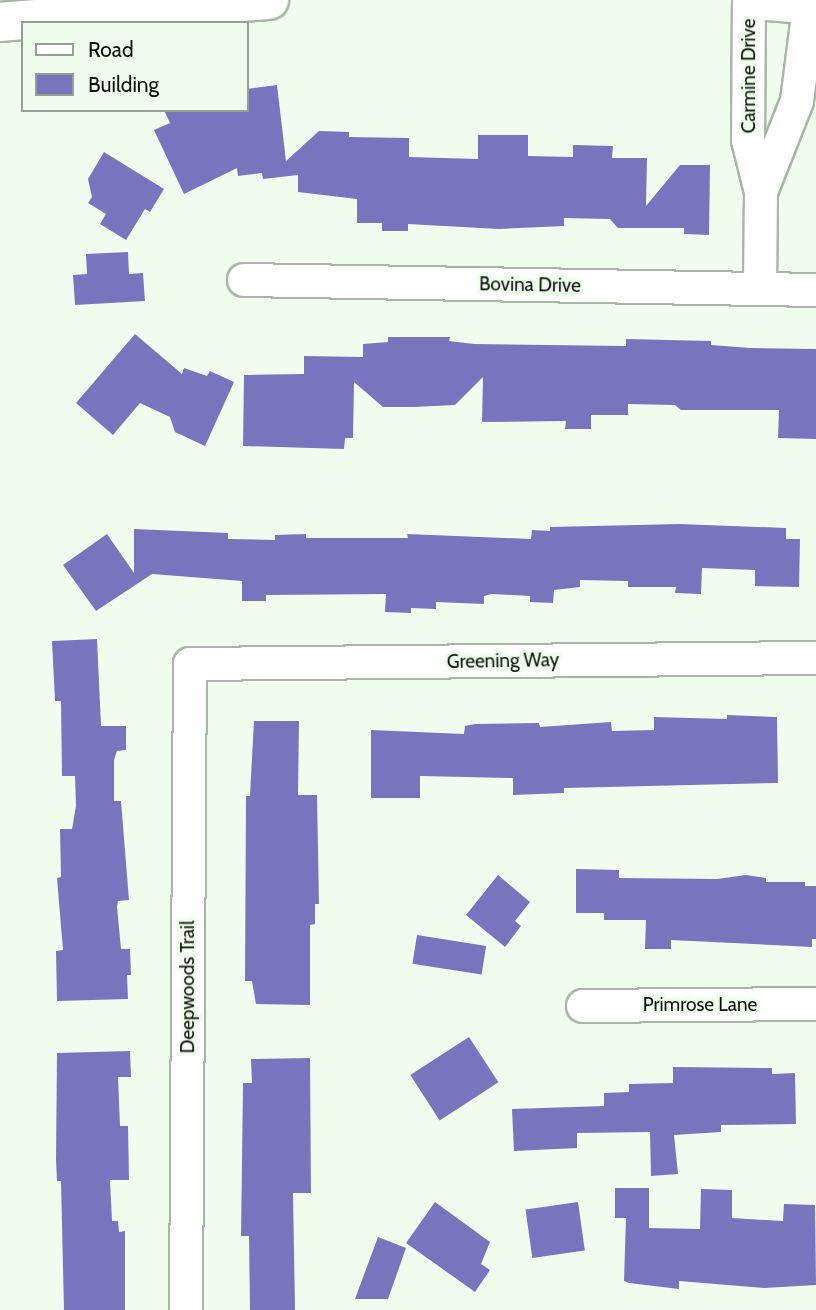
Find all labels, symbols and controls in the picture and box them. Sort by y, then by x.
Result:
street label: Carmine Drive [738,19,760,133]
legend [21,21,248,112]
text: Road [88,37,134,62]
text: Building [88,72,159,97]
street label: Bovina Drive [479,273,581,297]
street label: Greening Way [447,649,559,673]
street label: Deepwoods Trail [177,921,199,1053]
street label: Primrose Lane [643,994,757,1016]

